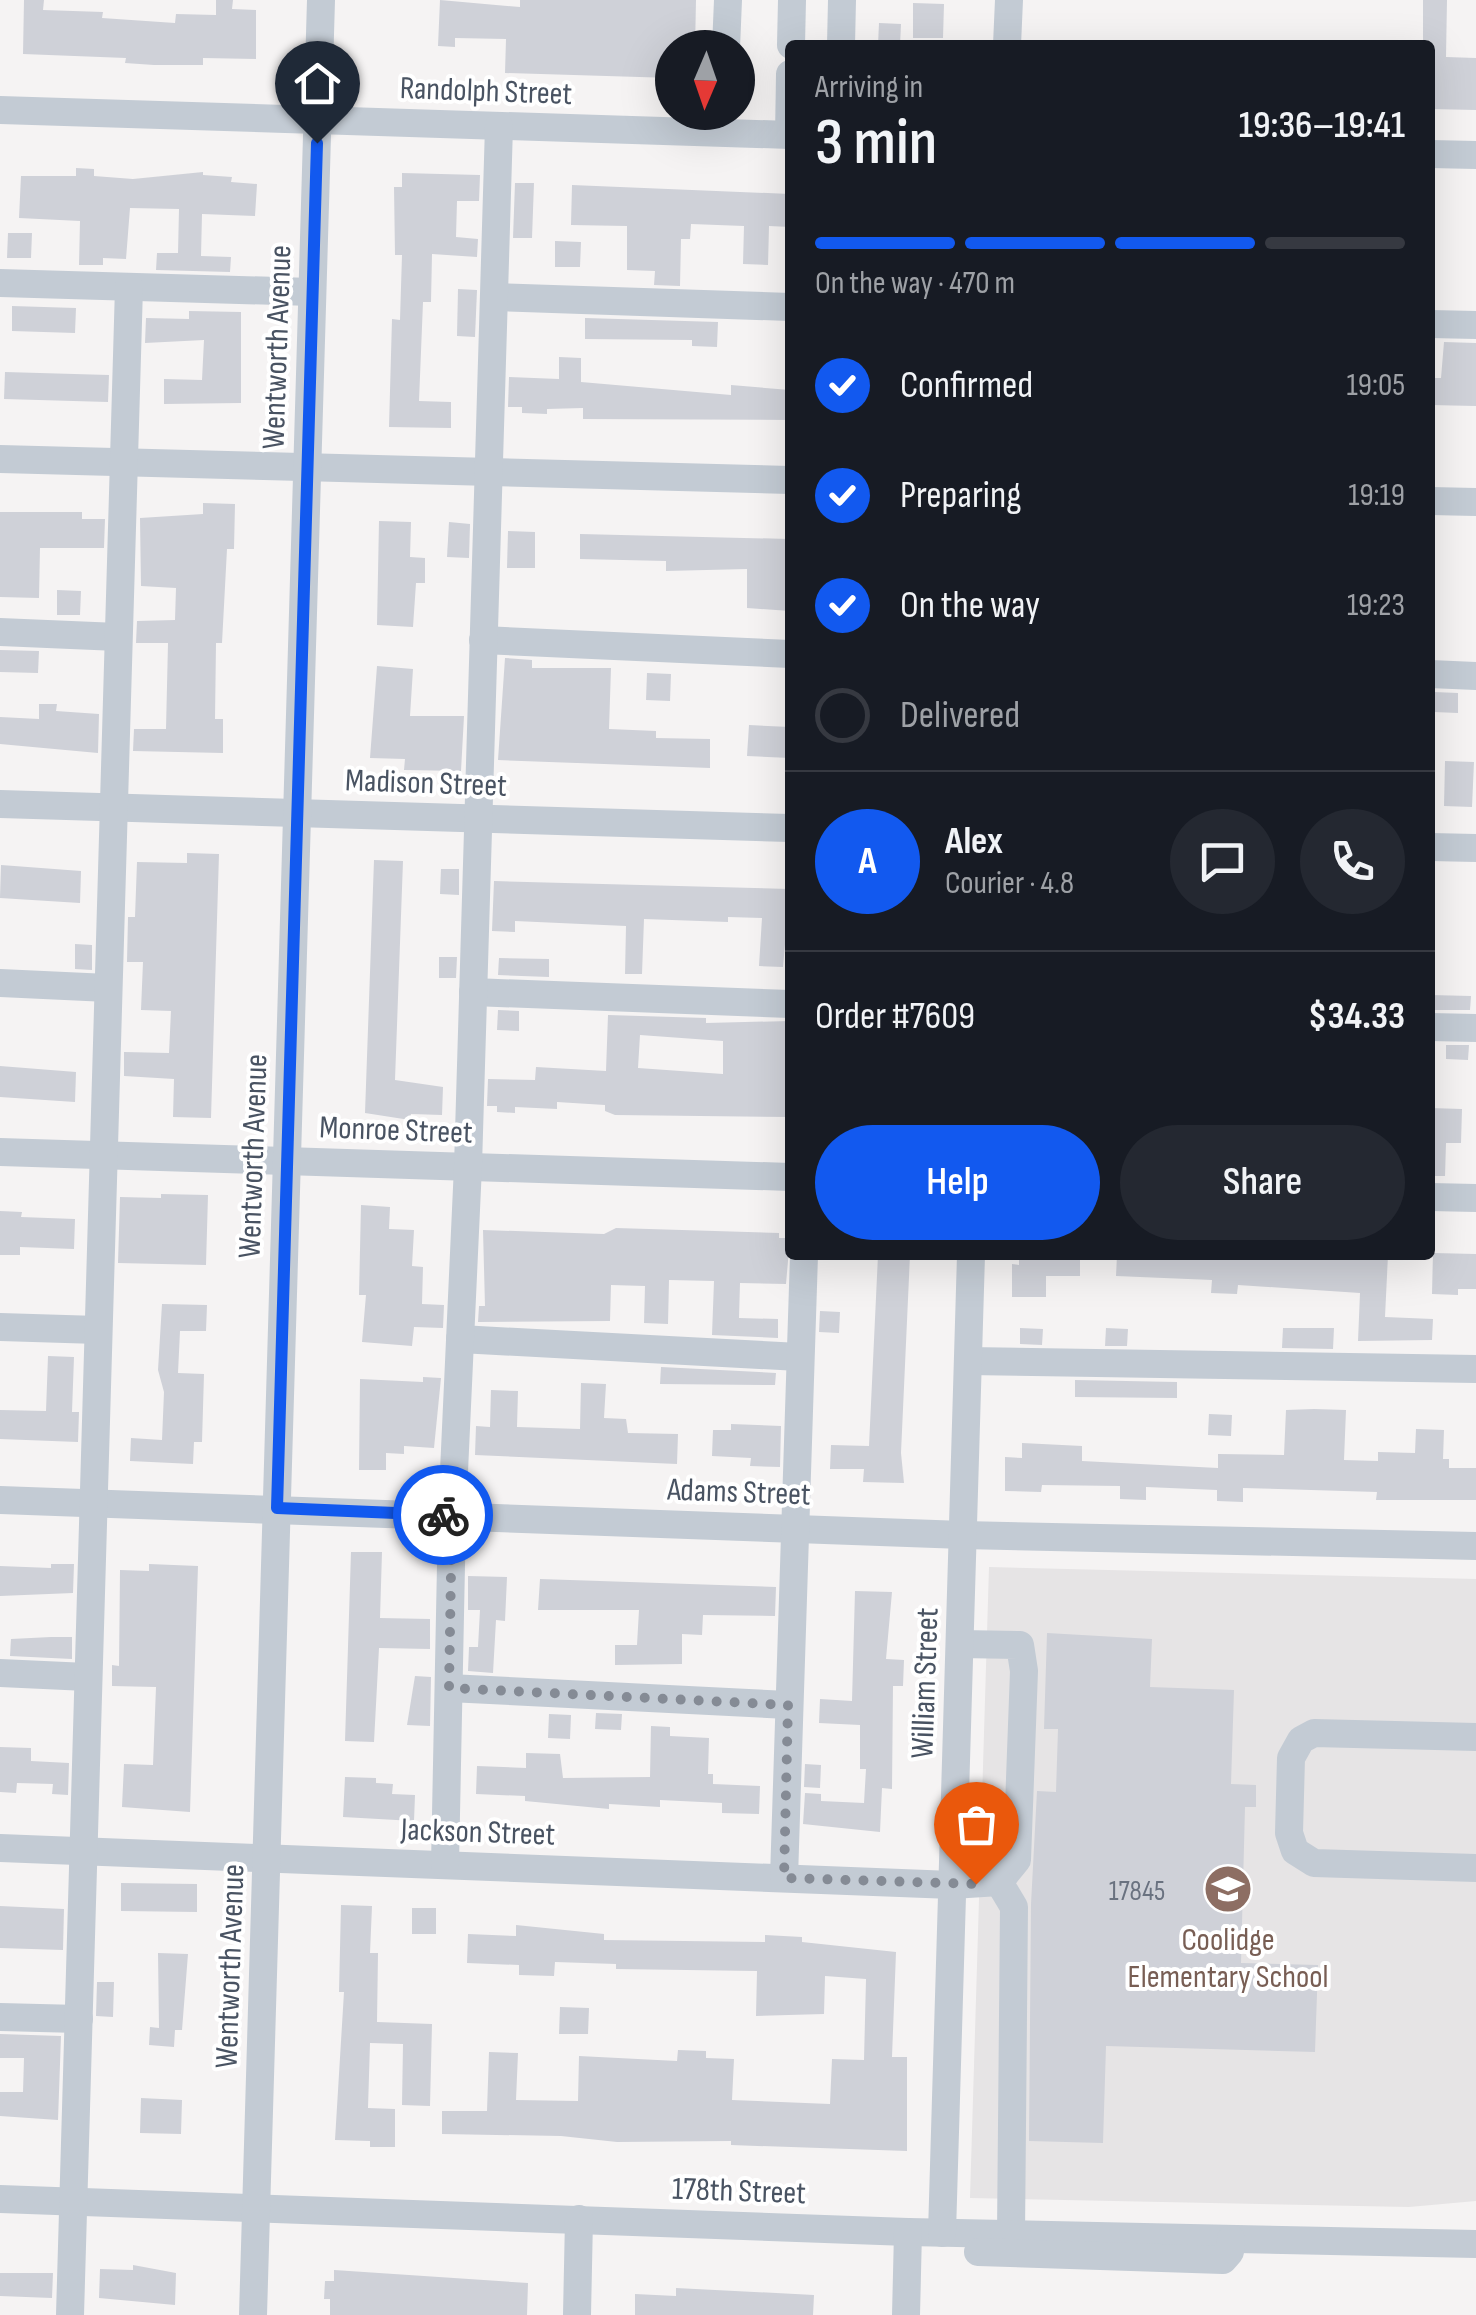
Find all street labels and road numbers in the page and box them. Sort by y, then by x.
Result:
street label: Randolph Street [399,69,573,114]
street label: Wentworth Avenue [254,244,301,450]
street label: Madison Street [344,761,507,806]
street label: Wentworth Avenue [230,1053,277,1259]
street label: Monroe Street [319,1108,473,1153]
street label: Adams Street [666,1470,811,1514]
street label: William Street [903,1607,948,1759]
street label: Jackson Street [399,1810,556,1855]
street label: Wentworth Avenue [207,1863,254,2069]
street label: 178th Street [671,2170,807,2213]

